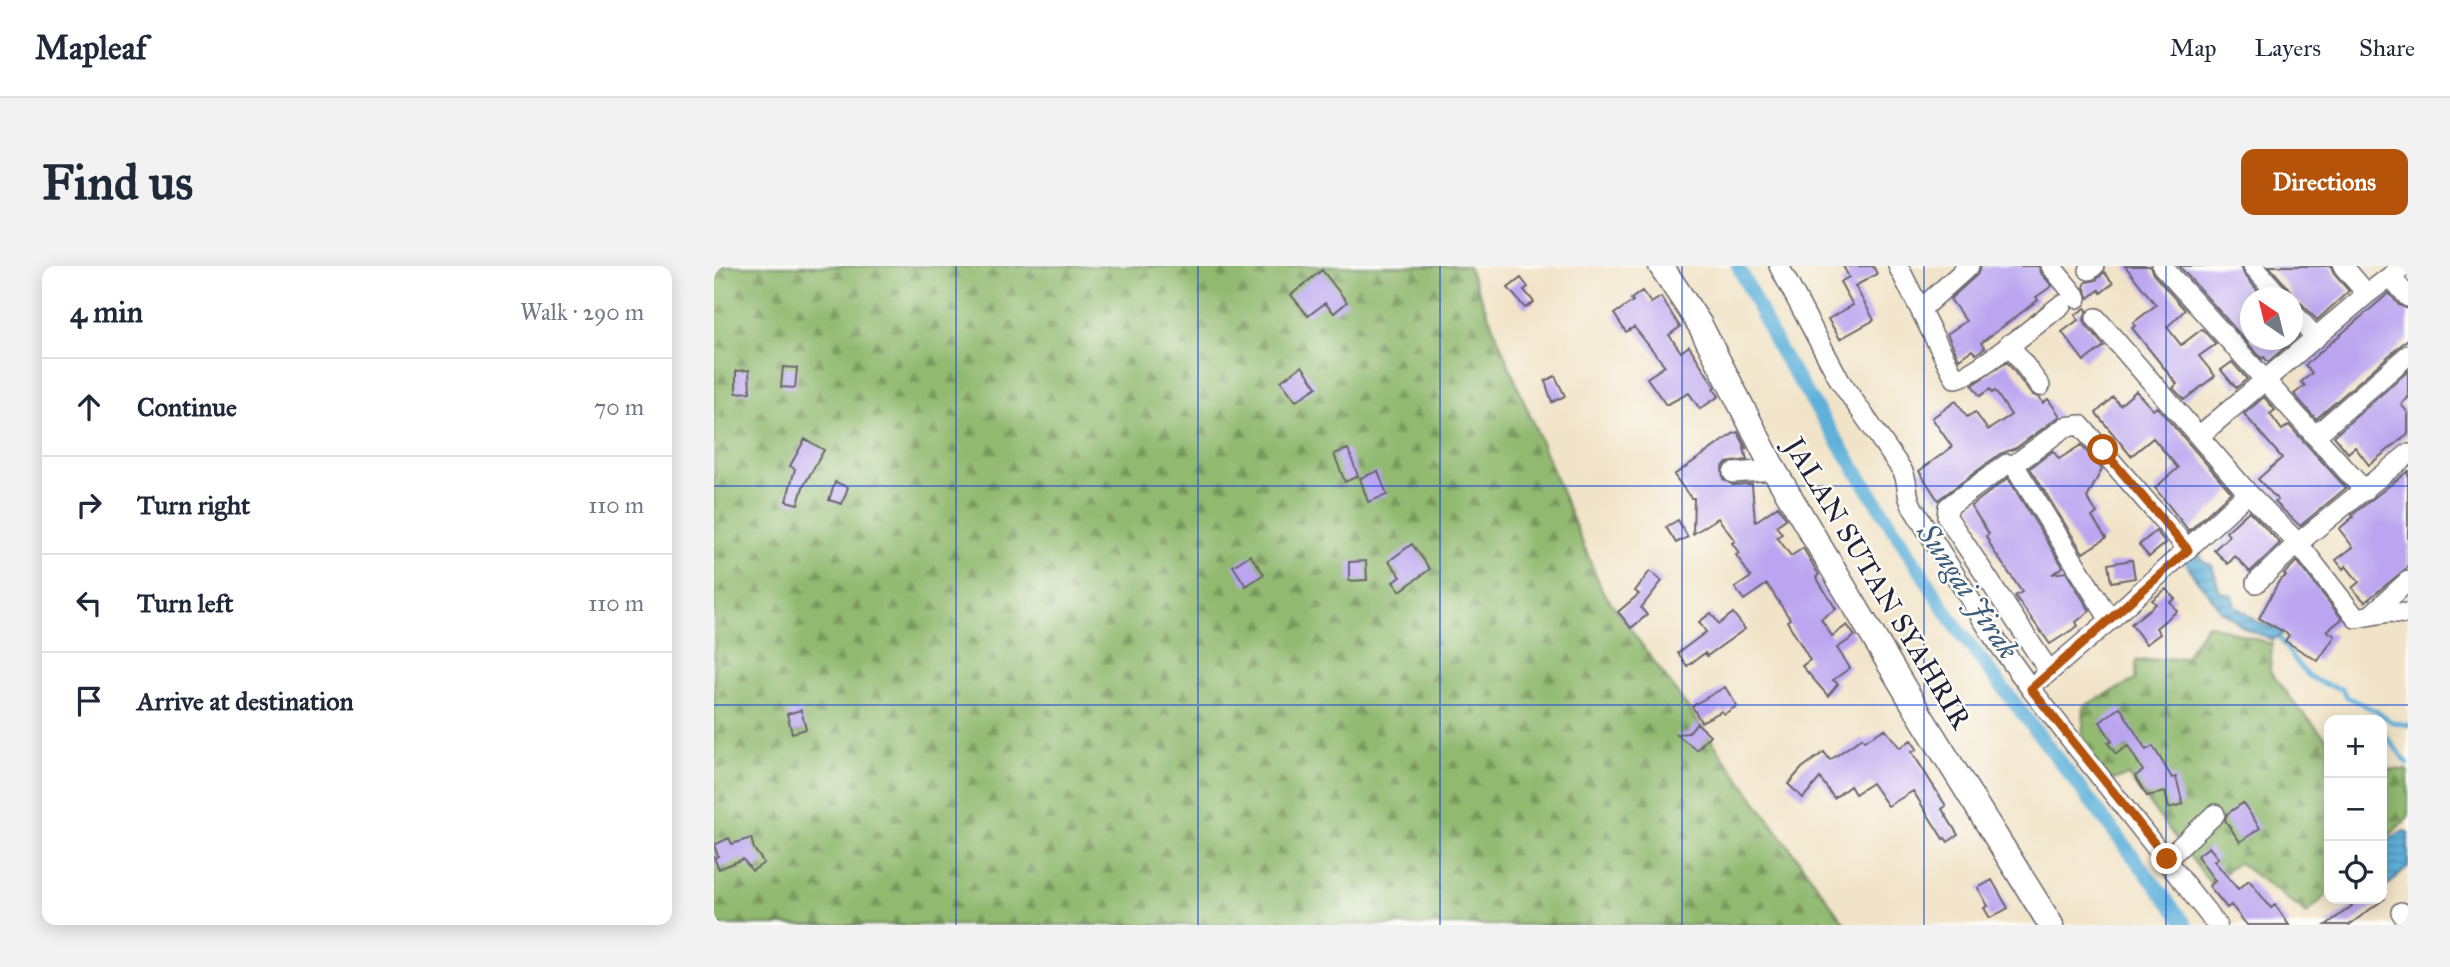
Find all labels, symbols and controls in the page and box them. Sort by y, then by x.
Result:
text: Mapleaf [35,28,147,68]
text: Map [2170,33,2217,63]
text: Layers [2255,33,2321,63]
text: Share [2359,33,2415,63]
button: Directions [2241,149,2408,215]
text: Find us [42,153,193,212]
north arrow [2240,287,2303,350]
text: 4 min [70,294,143,330]
text: Walk · 290 m [520,298,644,326]
icon: ahead [70,388,108,426]
text: Continue [137,391,237,423]
text: 70 m [594,393,644,421]
street label: JALAN SUTAN SYAHRIR [1776,428,1980,736]
route start [2087,434,2118,465]
icon: right [70,486,108,524]
text: Turn right [137,489,250,521]
text: 110 m [588,491,644,519]
water label: Sungai Jirak [1909,515,2027,666]
icon: left [70,584,108,622]
text: Turn left [137,587,233,619]
text: 110 m [588,589,644,617]
icon: arrive [70,682,108,720]
text: Arrive at destination [137,685,354,717]
map controls [2324,715,2387,904]
button: + [2324,715,2387,778]
button: − [2324,778,2387,841]
button: locate [2324,841,2387,904]
route end [2151,843,2182,874]

